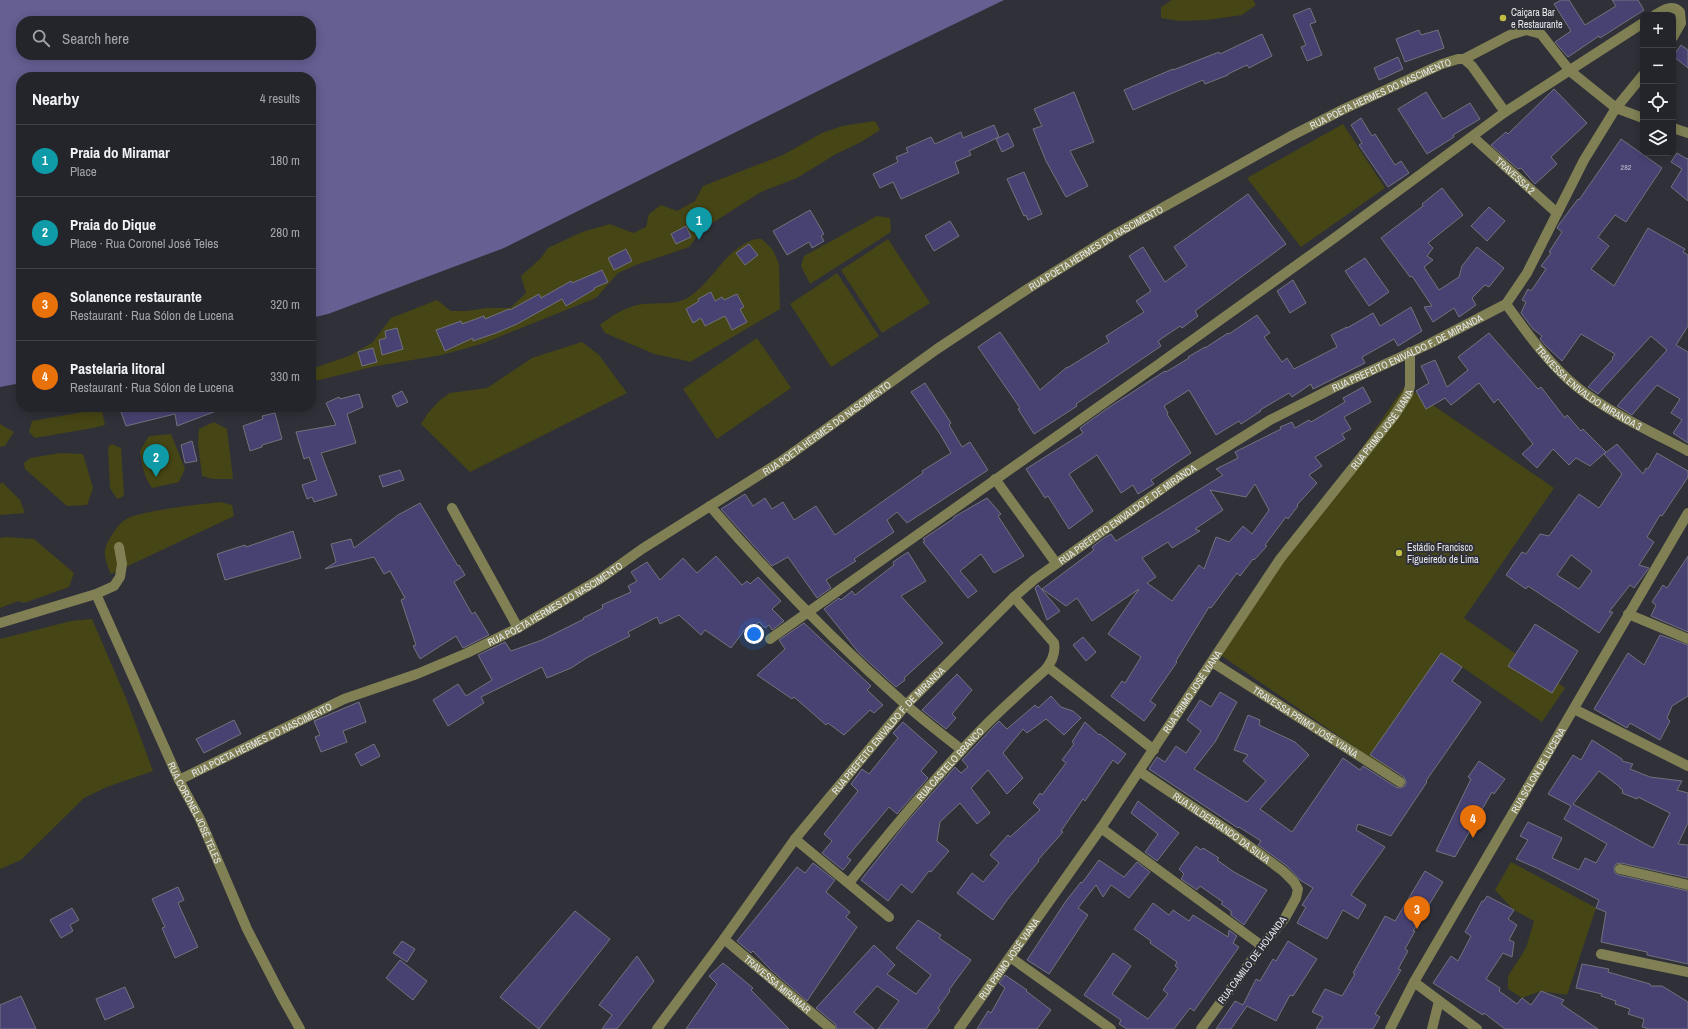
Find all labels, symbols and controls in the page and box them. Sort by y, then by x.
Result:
place label: Caiçara Bar e Restaurante [1511,6,1563,31]
map controls [1640,12,1676,156]
button: + [1640,12,1676,48]
marker: Caiçara Bar e Restaurante [1498,13,1508,23]
search box [16,16,316,60]
icon: search [30,27,52,49]
text: Search here [62,28,129,49]
button: − [1640,48,1676,84]
street label: RUA POETA HERMES DO NASCIMENTO [1307,55,1453,132]
button: locate [1640,84,1676,120]
text: Nearby [32,87,79,110]
text: 4 results [260,90,300,107]
button: layers [1640,120,1676,156]
text: Praia do Miramar [70,142,170,163]
text: 1 [42,152,48,169]
text: 180 m [270,152,300,169]
street label: TRAVESSA 2 [1493,154,1538,197]
house number: 282 [1621,162,1632,172]
text: Place [70,163,97,180]
street label: RUA POETA HERMES DO NASCIMENTO [1026,202,1165,293]
pin: 1 [686,207,712,240]
text: Praia do Dique [70,214,156,235]
text: 2 [42,224,48,241]
text: 280 m [270,224,300,241]
text: Place · Rua Coronel José Teles [70,235,219,252]
text: Solanence restaurante [70,286,202,307]
text: 3 [42,296,48,313]
text: 320 m [270,296,300,313]
text: Restaurant · Rua Sólon de Lucena [70,307,234,324]
street label: RUA PREFEITO ENIVALDO F. DE MIRANDA [1330,311,1485,394]
street label: TRAVESSA ENIVALDO MIRANDA 3 [1533,342,1645,433]
text: Pastelaria litoral [70,358,165,379]
text: 4 [42,368,48,385]
text: 330 m [270,368,300,385]
street label: RUA POETA HERMES DO NASCIMENTO [760,378,893,478]
text: Restaurant · Rua Sólon de Lucena [70,379,234,396]
street label: RUA PRIMO JOSÉ VIANA [1347,388,1415,472]
pin: 2 [143,444,169,477]
street label: RUA PREFEITO ENIVALDO F. DE MIRANDA [1056,461,1199,567]
place label: Estádio Francisco Figueiredo de Lima [1407,541,1479,566]
marker: Estádio Francisco Figueiredo de Lima [1394,548,1404,558]
street label: RUA POETA HERMES DO NASCIMENTO [485,559,625,649]
your location [744,624,764,644]
street label: RUA PRIMO JOSÉ VIANA [1160,647,1224,735]
street label: RUA PREFEITO ENIVALDO F. DE MIRANDA [828,663,948,797]
street label: TRAVESSA PRIMO JOSÉ VIANA [1250,683,1361,760]
street label: RUA POETA HERMES DO NASCIMENTO [189,699,334,779]
street label: RUA CASTELO BRANCO [913,724,986,803]
street label: RUA SÓLON DE LUCENA [1508,725,1568,815]
street label: RUA CORONEL JOSÉ TELES [165,760,225,866]
street label: RUA HILDEBRANDO DA SILVA [1170,789,1273,866]
pin: 4 [1460,805,1486,838]
pin: 3 [1404,896,1430,929]
street label: RUA CAMILO DE HOLANDA [1215,913,1289,1006]
street label: RUA PRIMO JOSÉ VIANA [975,915,1042,1002]
street label: TRAVESSA MIRAMAR [741,952,814,1016]

